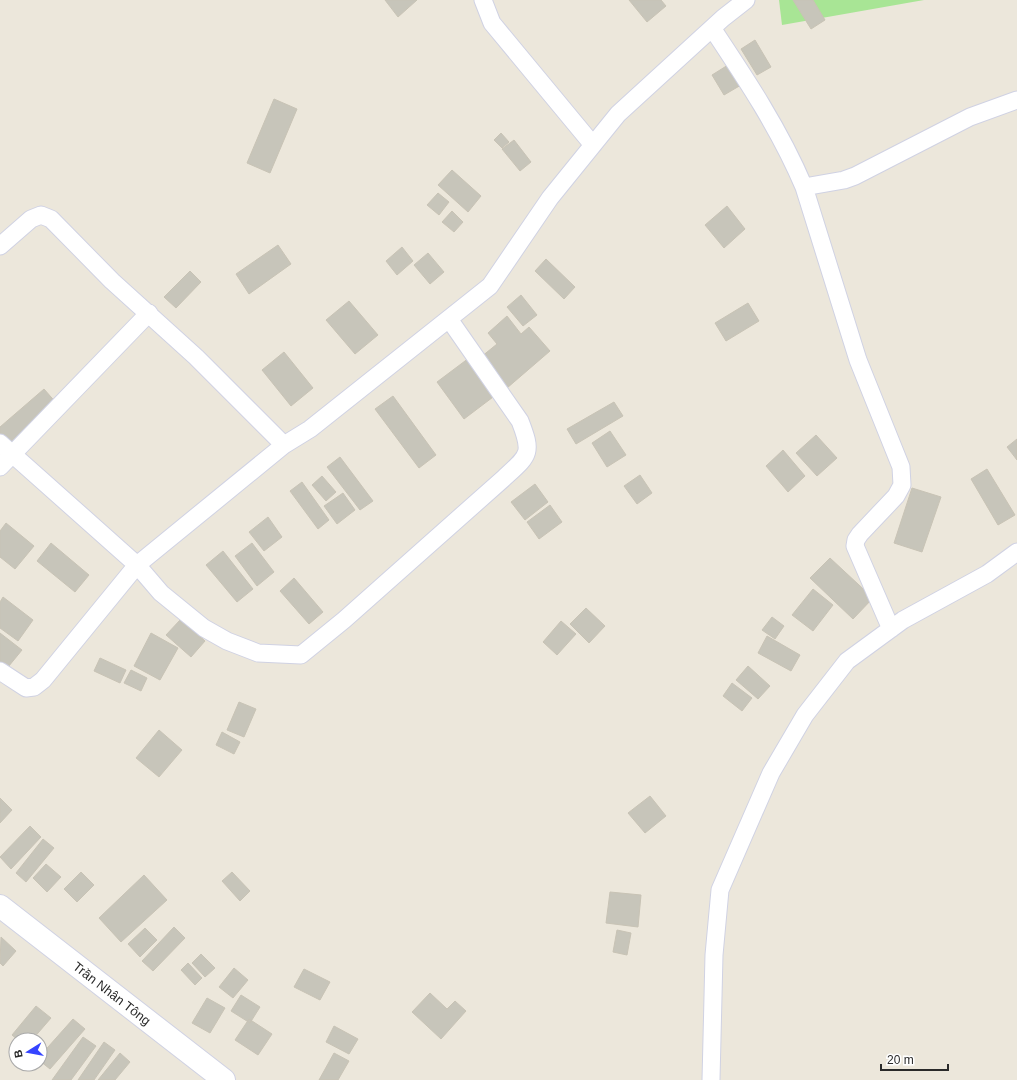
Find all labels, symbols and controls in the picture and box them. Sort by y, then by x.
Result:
street label: Trần Nhân Tông [70,959,154,1028]
north arrow [8,1032,48,1072]
scale bar [881,1046,948,1072]
text: B [12,1049,25,1059]
text: 20 m [887,1053,914,1067]

